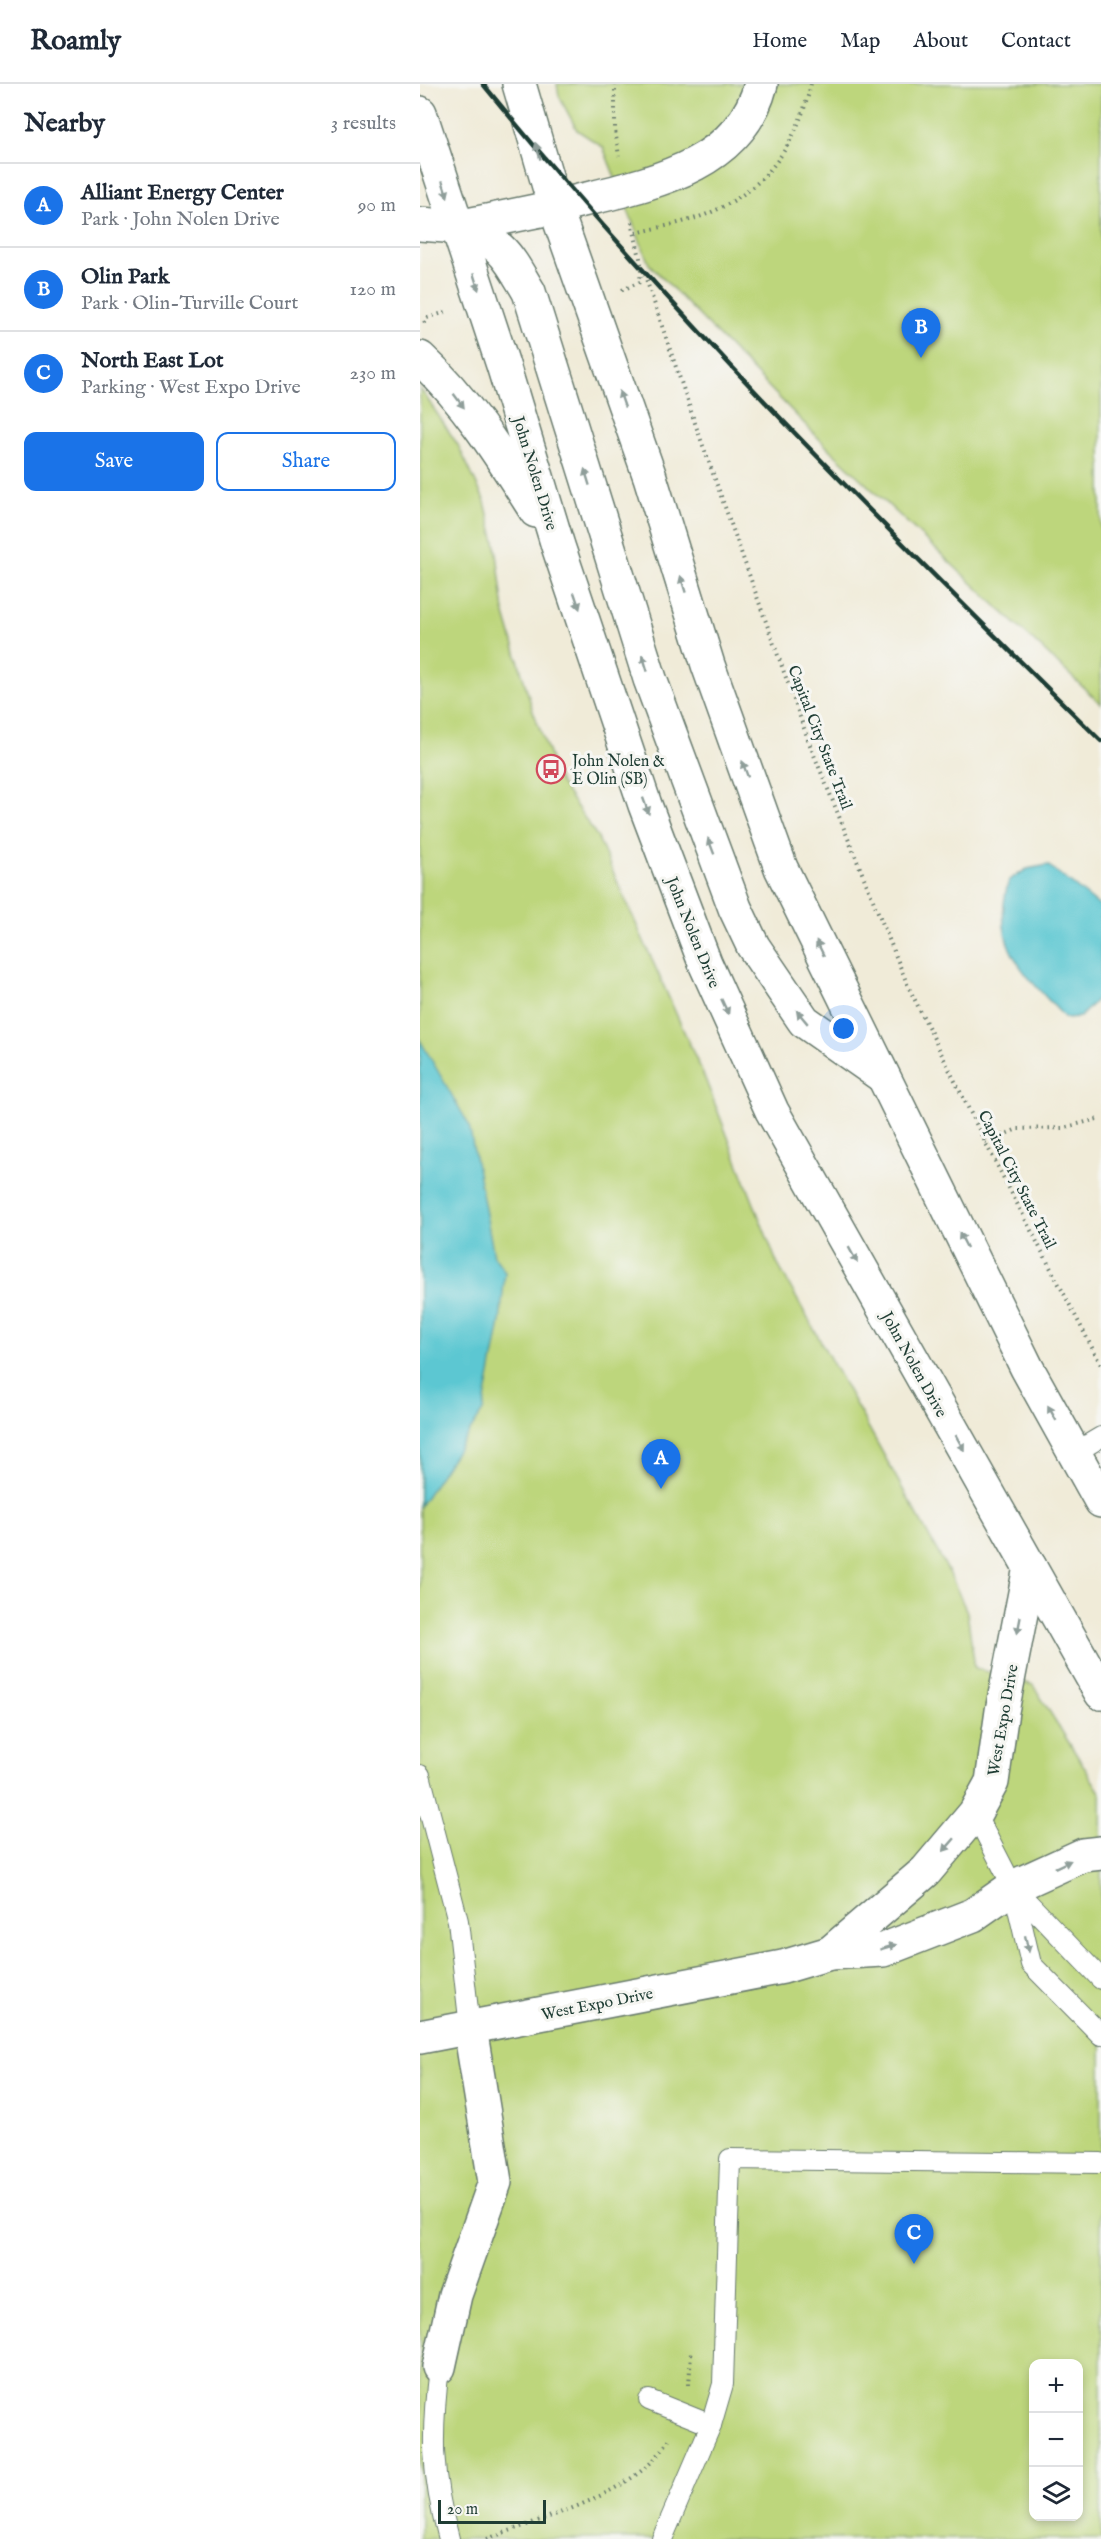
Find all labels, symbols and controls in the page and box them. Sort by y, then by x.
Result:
text: Roamly [30,24,121,59]
text: Home [752,28,807,55]
text: Map [840,28,880,55]
text: About [913,28,968,55]
text: Contact [1001,28,1071,55]
text: Nearby [24,107,105,140]
text: 3 results [331,111,396,136]
one-way arrow [533,142,542,160]
text: Alliant Energy Center [81,179,284,207]
one-way arrow [441,180,450,198]
text: A [37,193,50,218]
text: 90 m [358,193,396,218]
text: Park · John Nolen Drive [81,207,280,232]
text: Olin Park [81,263,170,291]
one-way arrow [472,273,481,291]
text: B [37,277,50,302]
text: 120 m [350,277,396,302]
text: Park · Olin-Turville Court [81,291,298,316]
pin: B [902,308,940,358]
text: North East Lot [81,347,223,375]
text: C [36,361,51,386]
text: 230 m [350,361,396,386]
text: Parking · West Expo Drive [81,375,301,400]
one-way arrow [617,390,627,408]
one-way arrow [453,393,465,408]
street label: John Nolen Drive [507,412,561,533]
button: Save [24,432,204,491]
button: Share [216,432,396,491]
one-way arrow [582,468,591,486]
one-way arrow [678,575,687,593]
one-way arrow [572,592,582,610]
one-way arrow [640,654,649,672]
street label: Capital City State Trail [782,663,856,813]
place label: John Nolen & E Olin (SB) [570,752,665,790]
bus stop icon: John Nolen & E Olin (SB) [535,753,567,785]
one-way arrow [740,760,750,778]
one-way arrow [641,797,651,815]
one-way arrow [706,837,715,855]
street label: John Nolen Drive [660,872,724,991]
one-way arrow [816,940,825,957]
one-way arrow [720,998,730,1016]
one-way arrow [796,1009,809,1025]
your location [829,1014,858,1043]
street label: Capital City State Trail [973,1107,1060,1253]
one-way arrow [958,1231,968,1248]
one-way arrow [848,1247,858,1264]
street label: John Nolen Drive [875,1307,951,1421]
one-way arrow [1047,1404,1057,1421]
one-way arrow [954,1435,965,1451]
pin: A [642,1440,680,1489]
one-way arrow [1014,1615,1023,1634]
street label: West Expo Drive [984,1663,1024,1778]
one-way arrow [942,1837,955,1853]
one-way arrow [1055,1859,1073,1869]
one-way arrow [1022,1935,1032,1953]
one-way arrow [879,1942,897,1951]
street label: West Expo Drive [540,1984,655,2026]
pin: C [894,2214,934,2264]
map controls [1029,2359,1083,2521]
button: + [1029,2359,1083,2413]
button: − [1029,2413,1083,2467]
button: layers [1029,2467,1083,2521]
scale bar [438,2497,546,2524]
text: 20 m [447,2500,478,2520]

